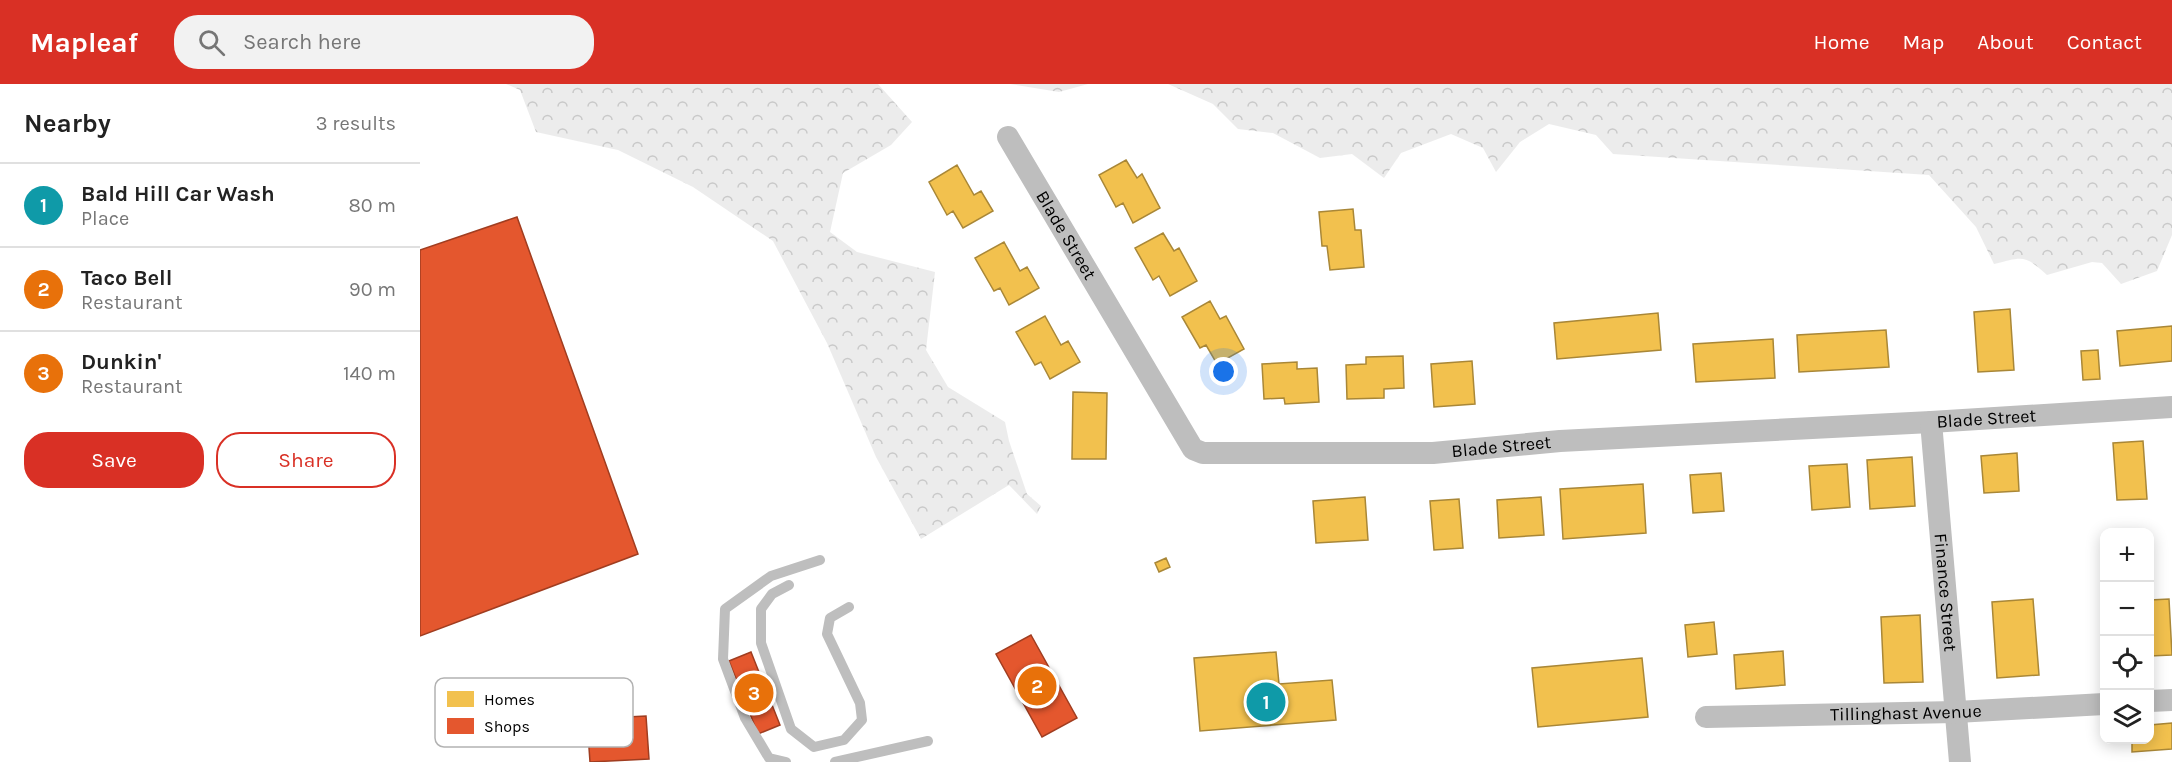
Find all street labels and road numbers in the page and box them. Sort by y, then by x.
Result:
street label: Blade Street [1031,187,1101,284]
street label: Blade Street [1936,404,2037,433]
street label: Blade Street [1450,431,1552,462]
street label: Finance Street [1930,532,1962,653]
street label: Tillinghast Avenue [1830,700,1982,726]

